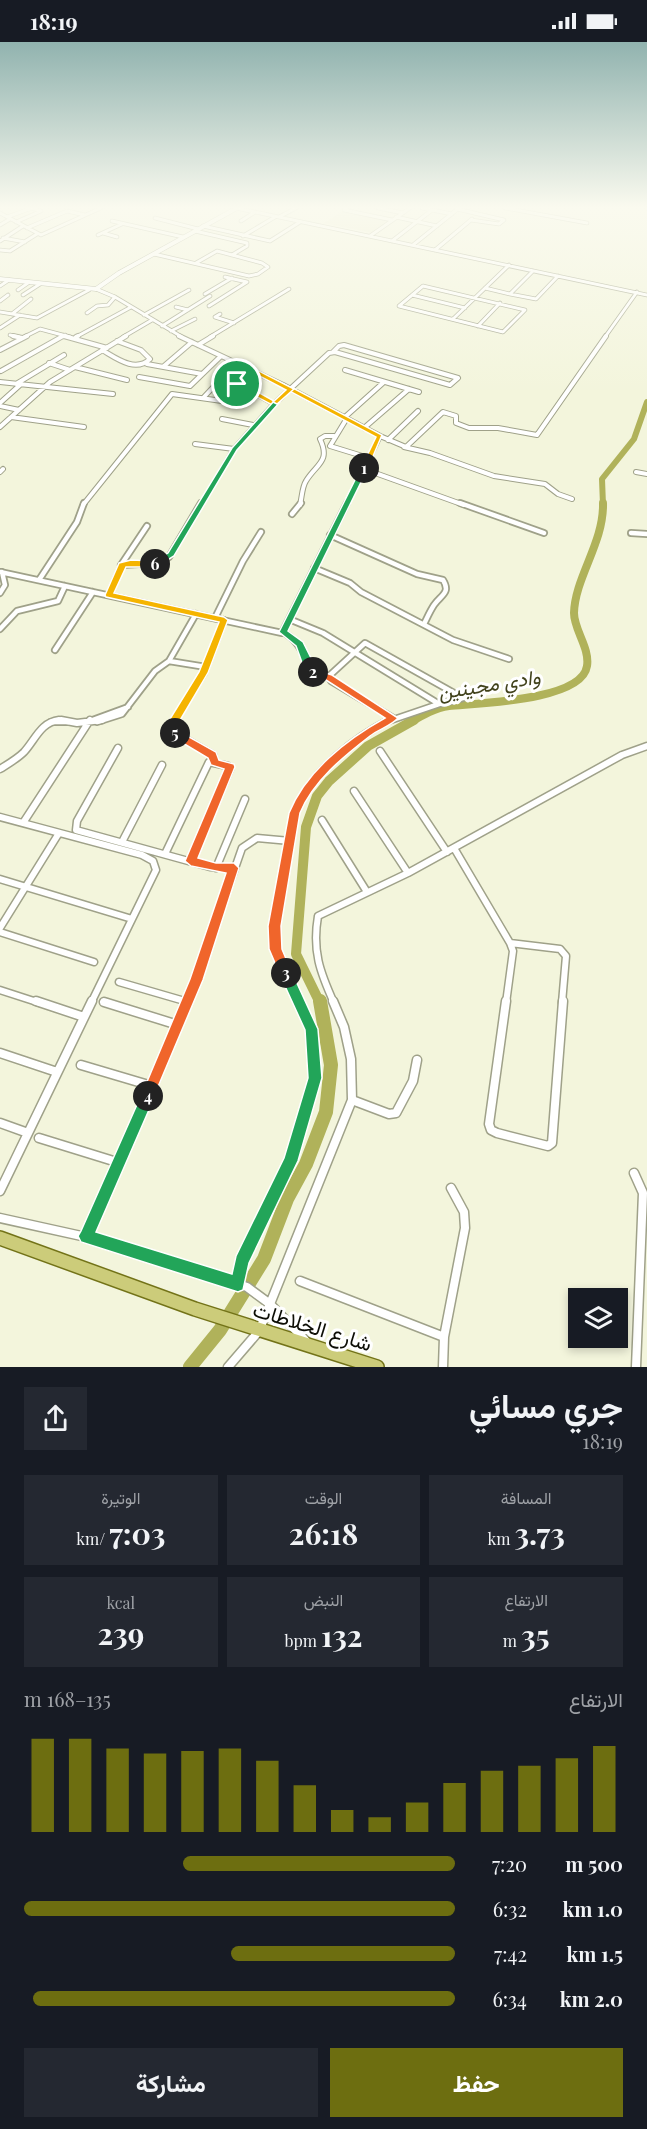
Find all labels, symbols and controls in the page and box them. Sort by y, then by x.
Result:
text: 18:19 [30,6,78,36]
pin [211,358,262,409]
icon: arrive [220,367,253,400]
pin: 1 [349,453,379,483]
text: 1 [361,457,367,478]
pin: 6 [140,549,170,579]
text: 6 [151,553,159,574]
pin: 2 [298,657,328,687]
text: 2 [309,661,317,682]
water label: وادي مجينين [436,662,543,708]
pin: 5 [160,718,190,748]
text: 5 [171,722,179,743]
pin: 3 [271,958,301,988]
text: 3 [282,962,290,983]
pin: 4 [133,1081,163,1111]
text: 4 [144,1085,152,1106]
map controls [568,1288,628,1348]
button: layers [568,1288,628,1348]
street label: شارع الخلاطات [250,1294,376,1358]
text: جري مسائي [469,1382,623,1426]
button: share [24,1387,87,1450]
text: 18:19 [582,1427,623,1454]
text: الوتيرة [101,1487,140,1508]
text: الوقت [305,1487,342,1508]
text: المسافة [501,1487,552,1508]
text: 7:03 [109,1513,165,1553]
text: 26:18 [289,1513,358,1553]
text: 3.73 [514,1513,565,1553]
text: /km [76,1528,109,1549]
text: km [487,1528,514,1549]
text: النبض [304,1589,343,1610]
text: الارتفاع [504,1589,548,1610]
text: kcal [106,1592,135,1613]
text: 239 [97,1613,144,1653]
text: 132 [321,1615,363,1655]
text: 35 [521,1615,549,1655]
text: bpm [284,1630,321,1651]
text: m [503,1630,521,1651]
text: 135–168 m [24,1685,111,1712]
text: الارتفاع [569,1685,623,1712]
text: 7:20 [492,1850,527,1877]
text: 500 m [565,1850,623,1877]
text: 6:32 [493,1895,527,1922]
text: 1.0 km [563,1895,623,1922]
text: 7:42 [494,1940,527,1967]
text: 1.5 km [567,1940,623,1967]
text: 6:34 [492,1985,527,2012]
text: 2.0 km [560,1985,623,2012]
button: مشاركة [24,2048,318,2117]
button: حفظ [330,2048,623,2117]

